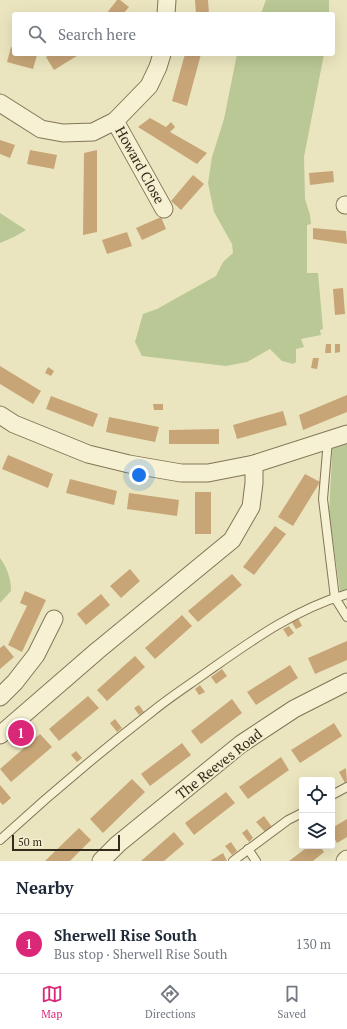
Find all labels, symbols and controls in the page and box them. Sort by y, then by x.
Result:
search box [12,12,335,56]
icon: search [26,23,48,45]
text: Search here [58,24,136,44]
street label: Howard Close [111,123,170,207]
your location [129,465,149,485]
pin: 1 [8,718,34,748]
street label: The Reeves Road [172,724,266,803]
map controls [299,777,335,849]
button: locate [299,777,335,813]
button: layers [299,813,335,849]
scale bar [12,833,120,852]
text: 50 m [18,835,42,849]
text: Nearby [16,876,74,899]
text: Sherwell Rise South [54,925,197,945]
text: 1 [25,935,33,953]
text: 130 m [296,935,331,953]
text: Bus stop · Sherwell Rise South [54,945,227,963]
tab: Map [41,983,63,1021]
tab: Directions [145,983,196,1021]
tab: Saved [278,983,306,1021]

